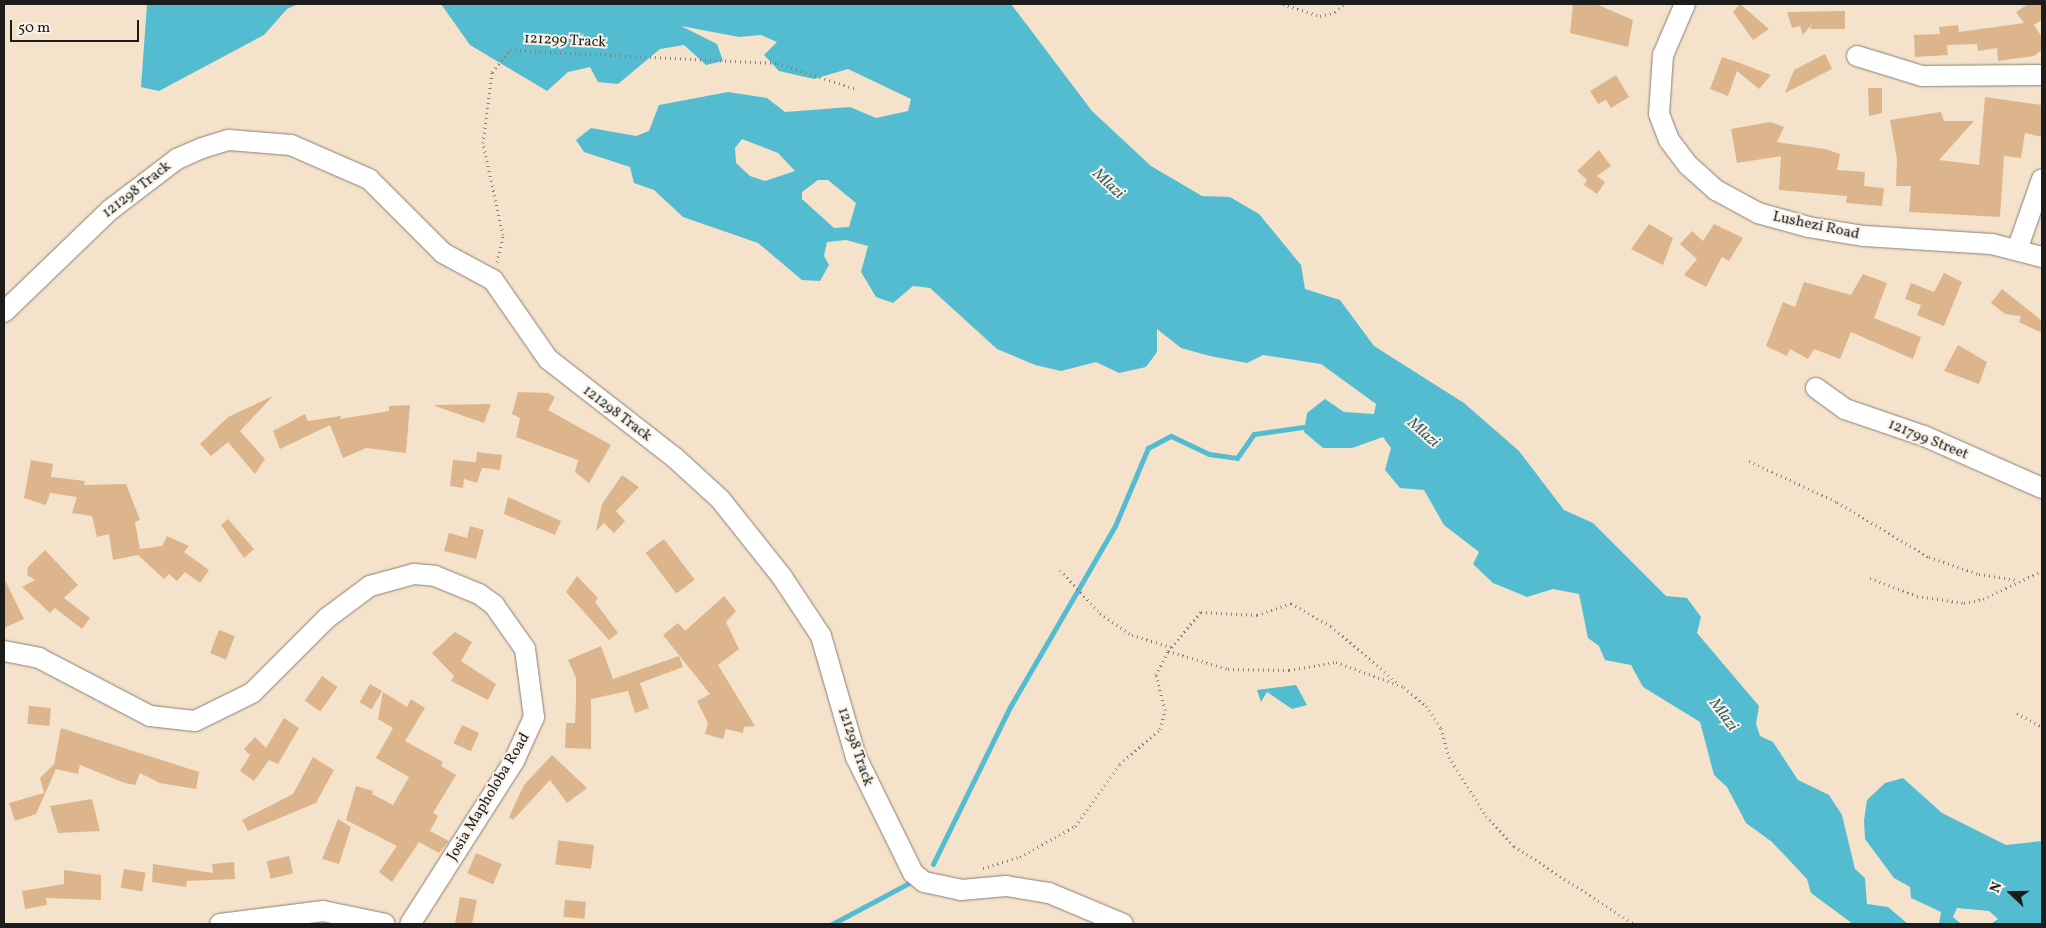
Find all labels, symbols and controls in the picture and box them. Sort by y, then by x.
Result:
scale bar [12,10,141,42]
text: 50 m [18,18,50,39]
street label: 121299 Track [523,30,607,52]
street label: 121298 Track [99,158,175,222]
water label: Mlazi [1088,165,1128,203]
street label: Lushezi Road [1771,208,1861,244]
street label: 121298 Track [579,382,655,446]
water label: Mlazi [1403,414,1443,452]
street label: 121799 Street [1885,416,1971,464]
water label: Mlazi [1705,695,1741,735]
street label: 121298 Track [833,705,877,789]
street label: Josia Mapholoba Road [444,730,534,864]
north arrow [1986,868,2036,918]
text: N [1986,879,2007,896]

